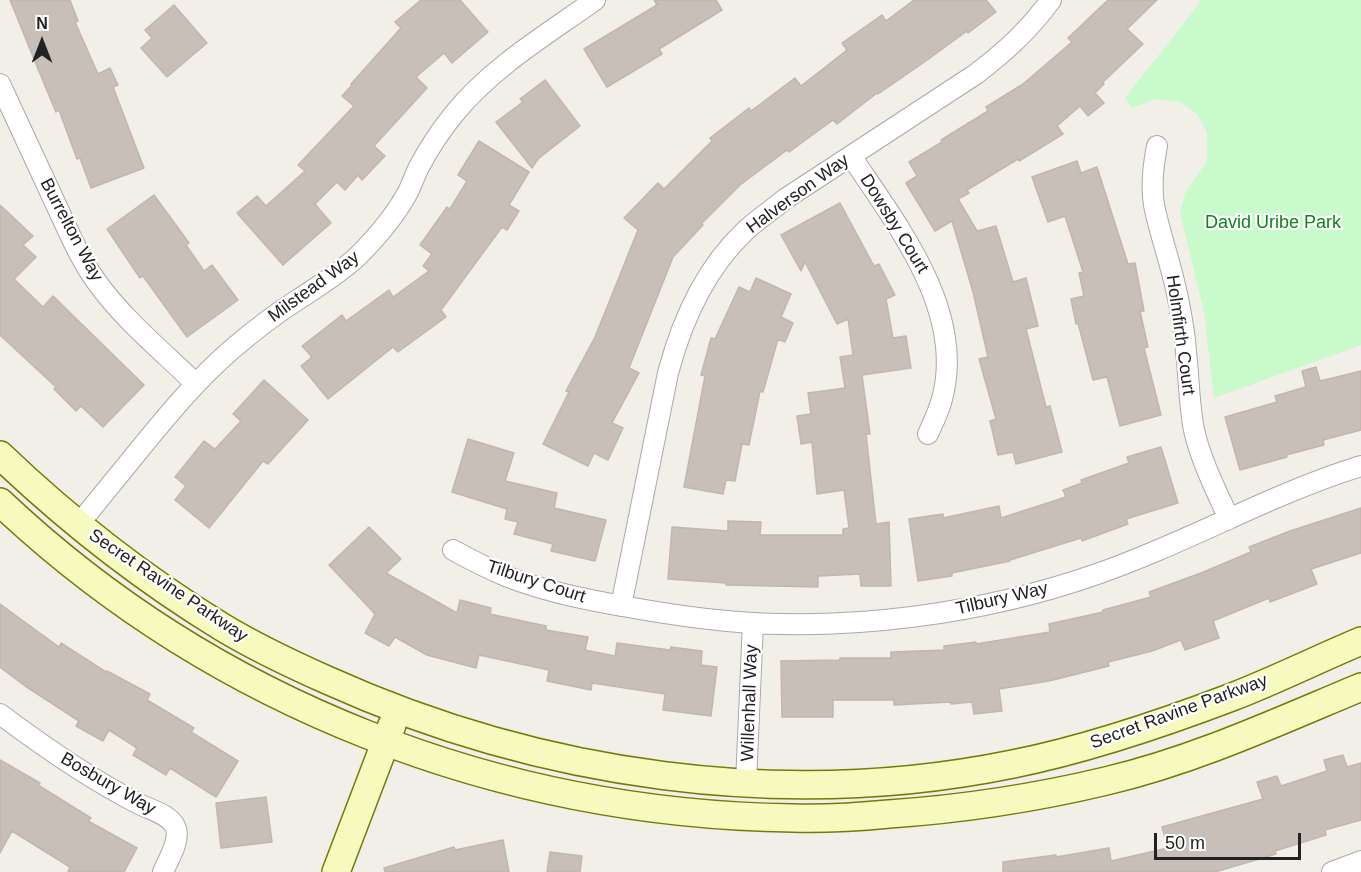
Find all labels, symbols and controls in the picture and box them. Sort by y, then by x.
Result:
north arrow [12,12,72,72]
text: N [36,15,48,32]
street label: Halverson Way [743,150,853,238]
street label: Dowsby Court [855,170,933,278]
street label: Burrelton Way [35,175,107,285]
park label: David Uribe Park [1205,212,1341,234]
street label: Milstead Way [264,247,364,327]
street label: Holmfirth Court [1161,274,1199,396]
street label: Secret Ravine Parkway [84,525,252,647]
street label: Tilbury Court [484,556,588,608]
street label: Tilbury Way [954,578,1050,620]
street label: Willenhall Way [737,644,763,762]
street label: Secret Ravine Parkway [1087,670,1271,754]
street label: Bosbury Way [57,748,159,820]
scale bar [1157,821,1304,859]
text: 50 m [1165,833,1205,853]

